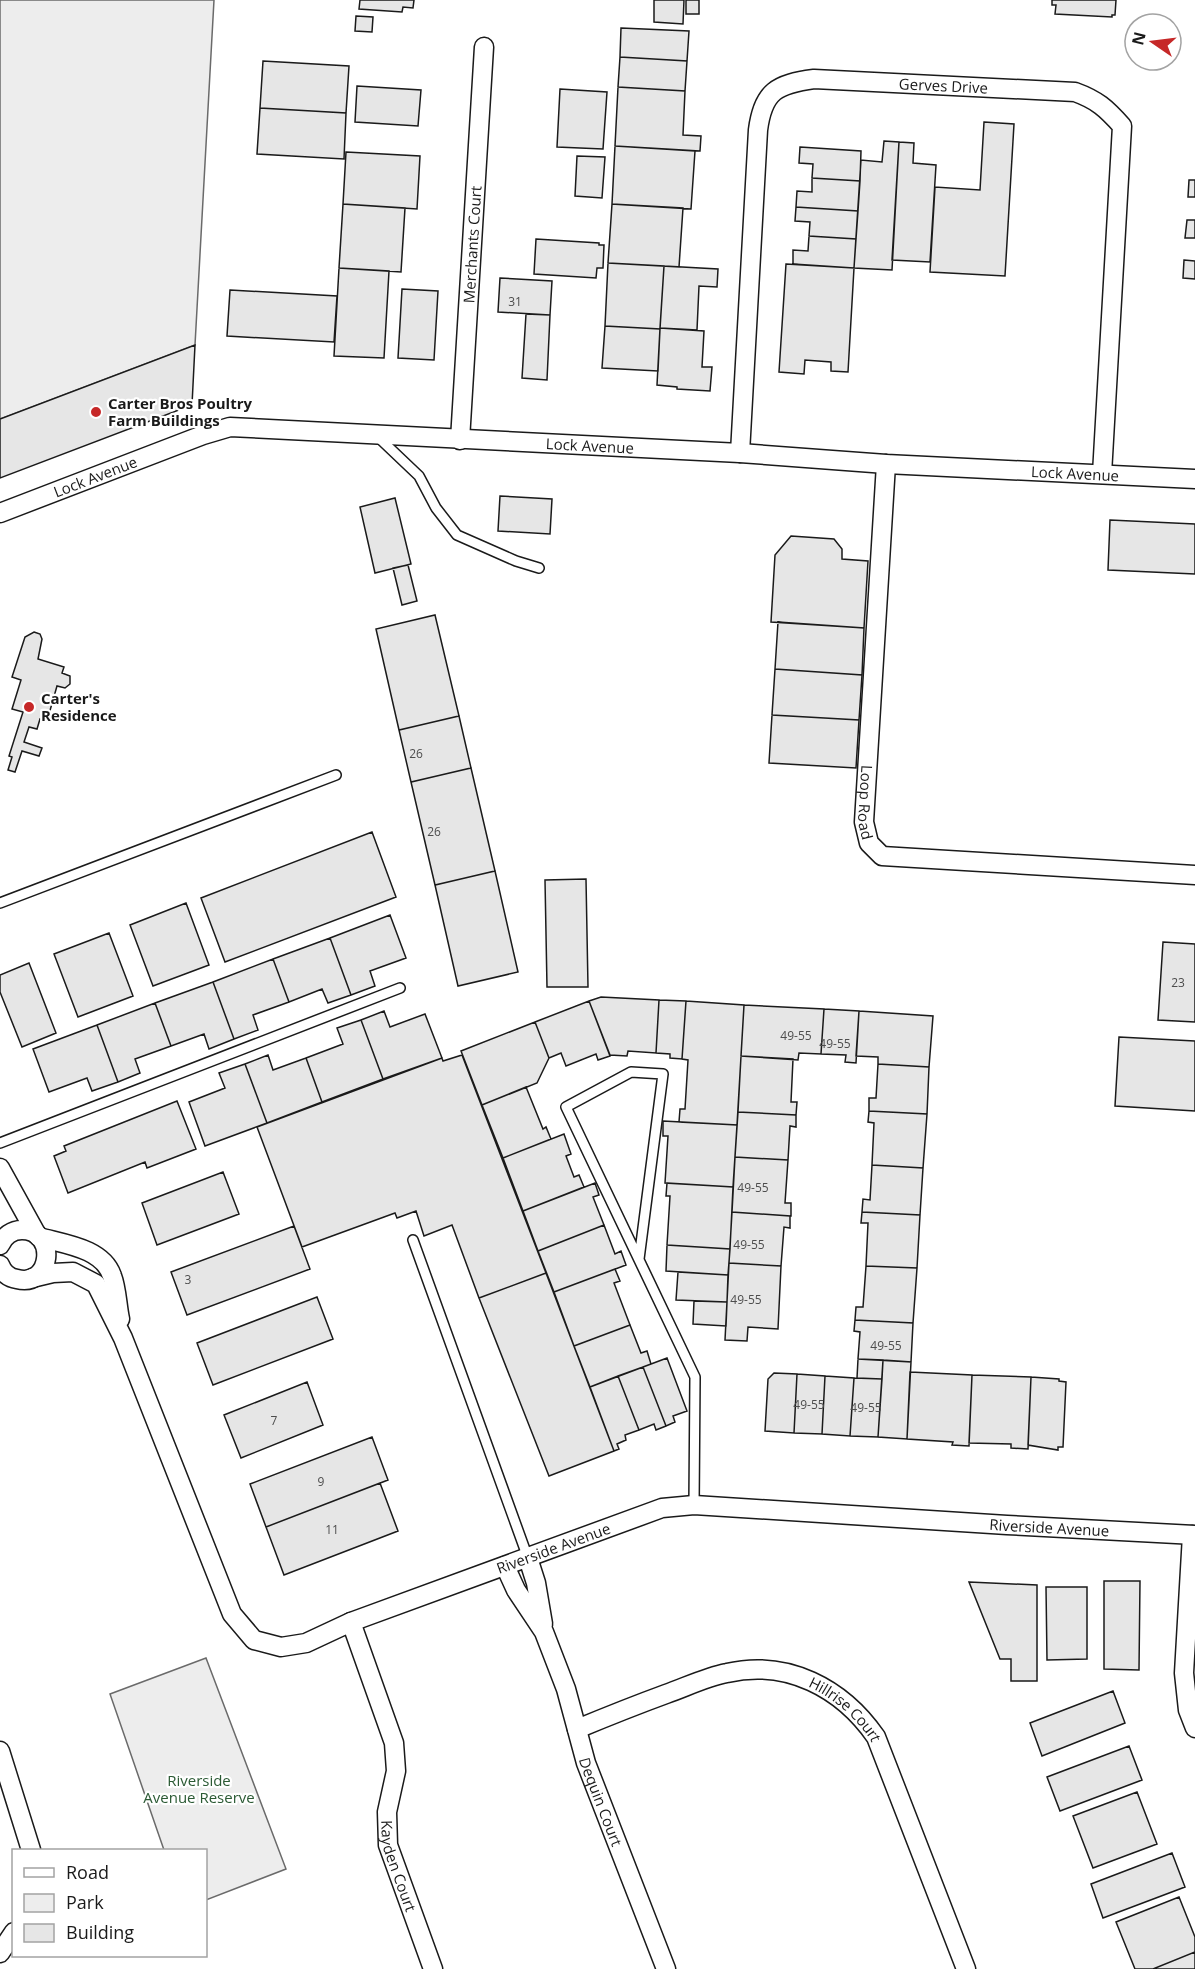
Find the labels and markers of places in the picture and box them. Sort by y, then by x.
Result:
place label: Carter Bros Poultry Farm Buildings [108,393,253,430]
marker: Carter Bros Poultry Farm Buildings [89,405,103,419]
place label: Carter's Residence [41,688,117,725]
marker: Carter's Residence [22,700,36,714]

